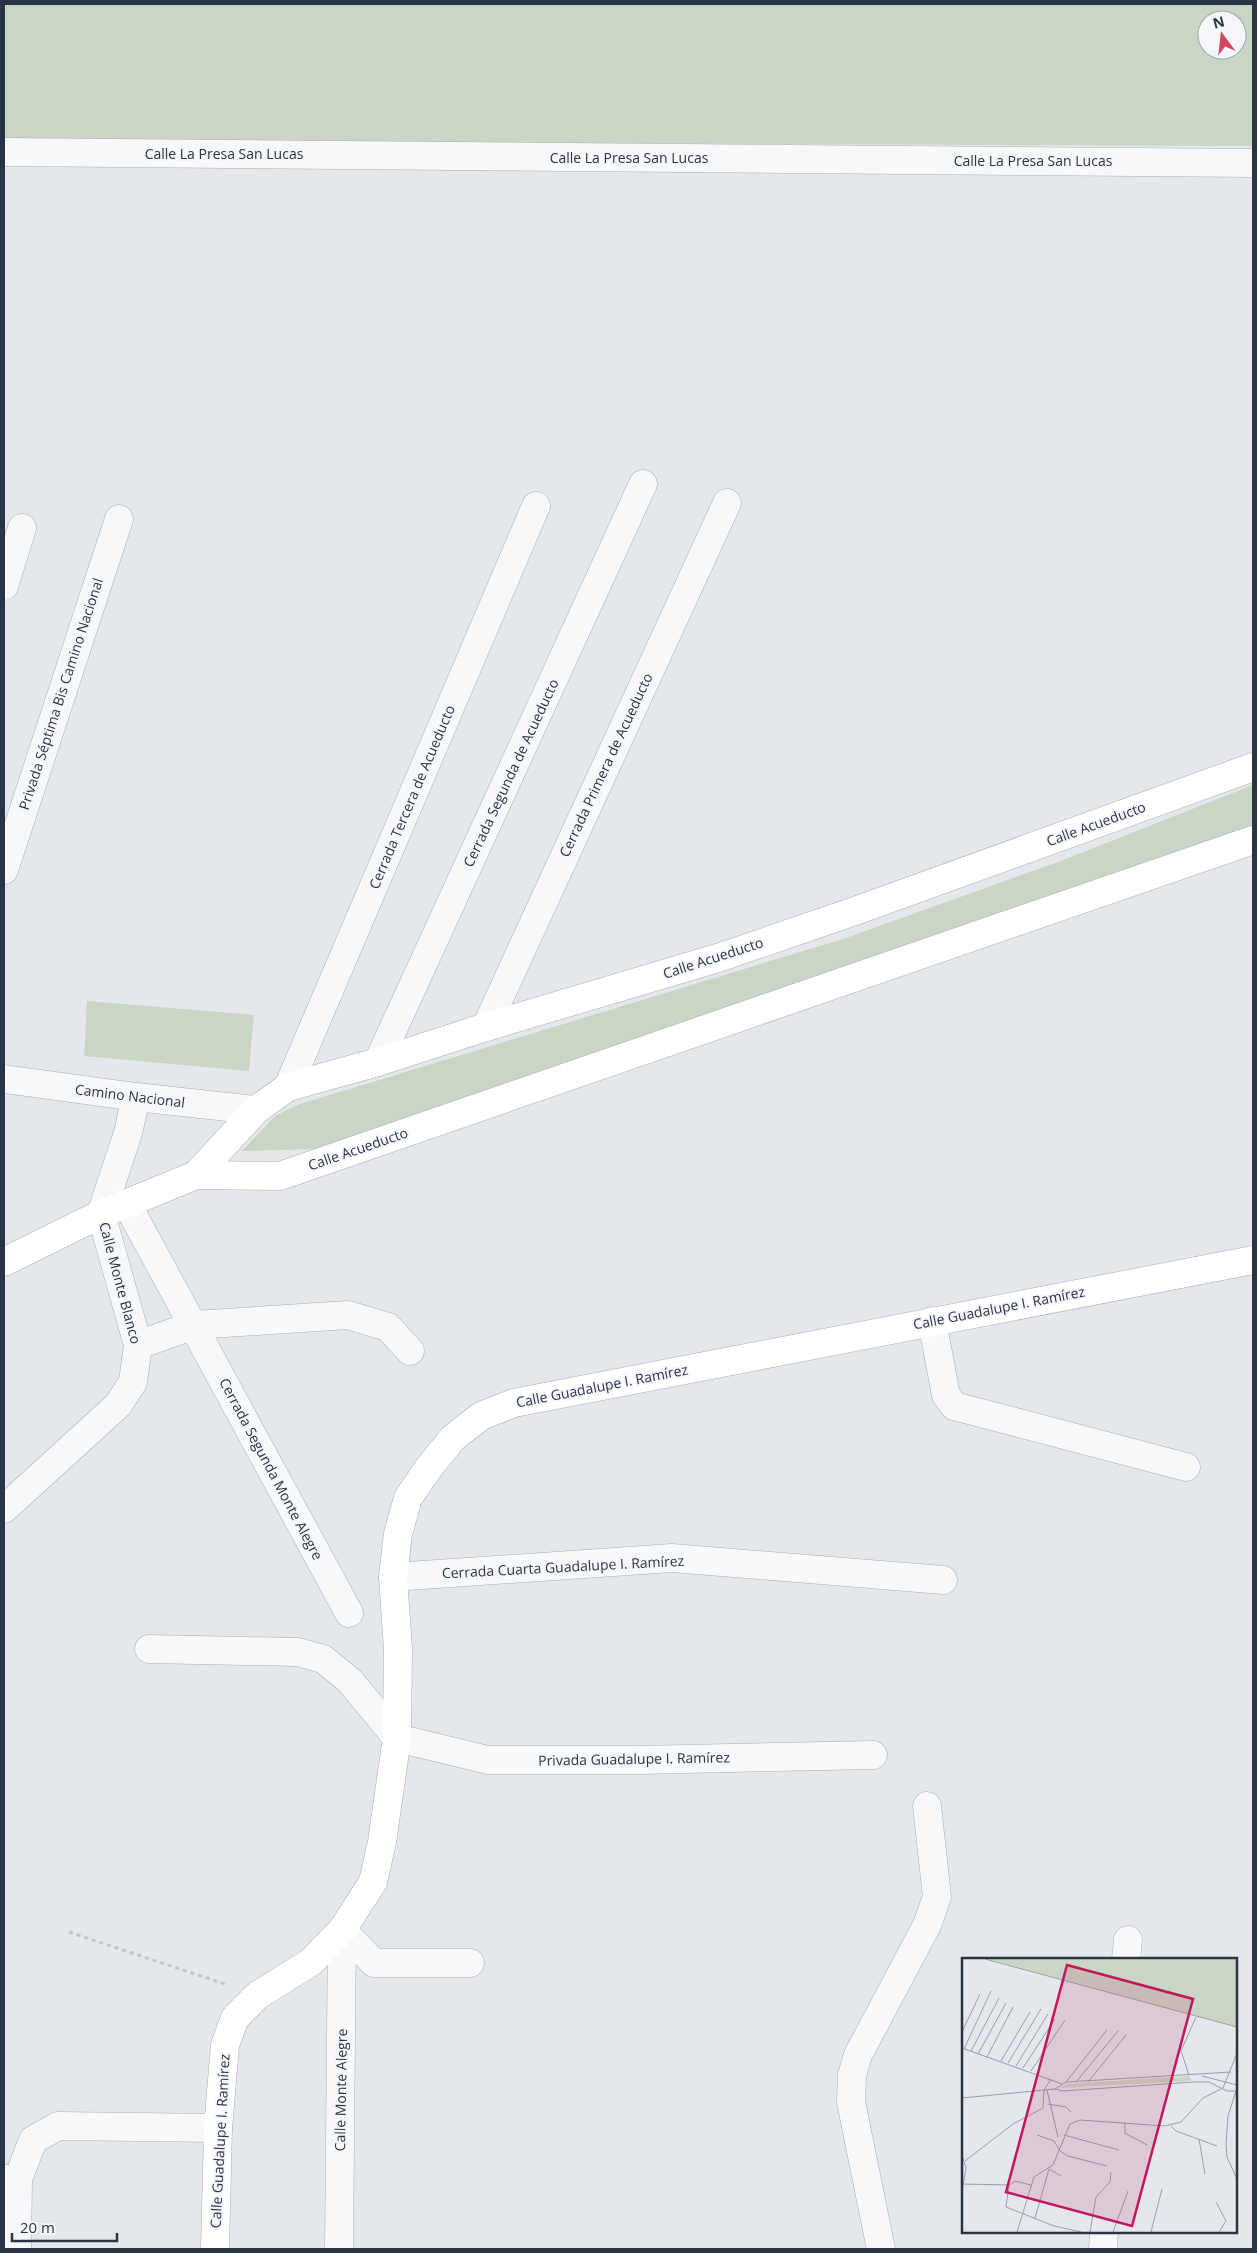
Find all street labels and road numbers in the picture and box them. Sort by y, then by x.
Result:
street label: Calle La Presa San Lucas [145,144,304,163]
street label: Calle La Presa San Lucas [550,148,709,167]
street label: Calle La Presa San Lucas [954,151,1113,170]
street label: Privada Séptima Bis Camino Nacional [14,575,107,812]
street label: Cerrada Primera de Acueducto [554,670,657,860]
street label: Cerrada Segunda de Acueducto [459,676,563,870]
street label: Cerrada Tercera de Acueducto [364,702,459,892]
street label: Calle Acueducto [1044,797,1148,850]
street label: Calle Acueducto [660,932,765,983]
street label: Camino Nacional [74,1079,186,1112]
street label: Calle Acueducto [305,1123,410,1175]
street label: Calle Monte Blanco [95,1220,146,1346]
street label: Calle Guadalupe I. Ramírez [911,1281,1087,1333]
street label: Calle Guadalupe I. Ramírez [514,1359,690,1411]
street label: Cerrada Segunda Monte Alegre [215,1374,328,1563]
street label: Cerrada Cuarta Guadalupe I. Ramírez [441,1551,685,1582]
street label: Privada Guadalupe I. Ramírez [538,1747,730,1770]
street label: Calle Monte Alegre [330,2028,351,2151]
street label: Calle Guadalupe I. Ramírez [205,2053,234,2229]

